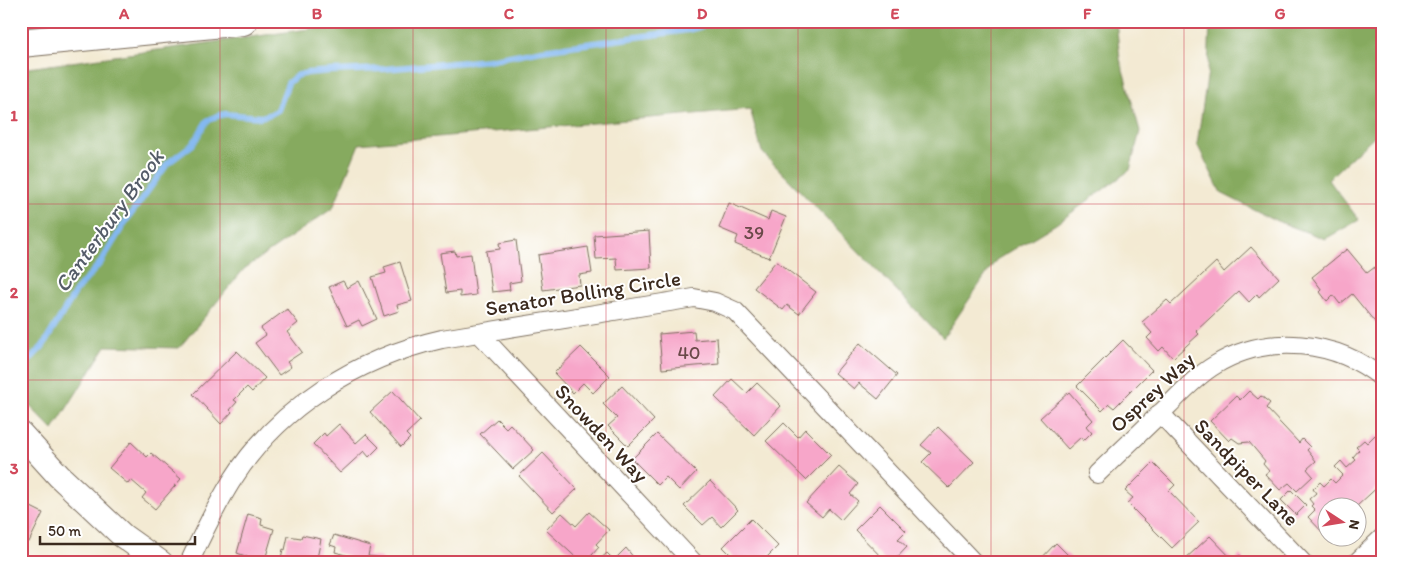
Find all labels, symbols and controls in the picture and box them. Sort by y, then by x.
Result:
text: A [118,4,130,23]
text: B [312,4,323,23]
text: C [504,4,515,23]
text: D [697,4,708,23]
text: E [891,4,900,23]
text: F [1083,4,1092,23]
text: G [1274,4,1286,23]
text: 1 [10,106,18,125]
water label: Canterbury Brook [48,143,171,297]
house number: 39 [744,221,764,244]
street label: Senator Bolling Circle [484,265,682,321]
text: 2 [10,283,19,302]
house number: 40 [677,341,701,364]
street label: Osprey Way [1105,347,1199,437]
street label: Snowden Way [550,379,654,487]
street label: Sandpiper Lane [1190,413,1305,531]
text: 3 [10,459,19,478]
north arrow [1316,496,1366,546]
scale bar [40,514,195,546]
text: N [1345,518,1364,531]
text: 50 m [48,522,81,540]

